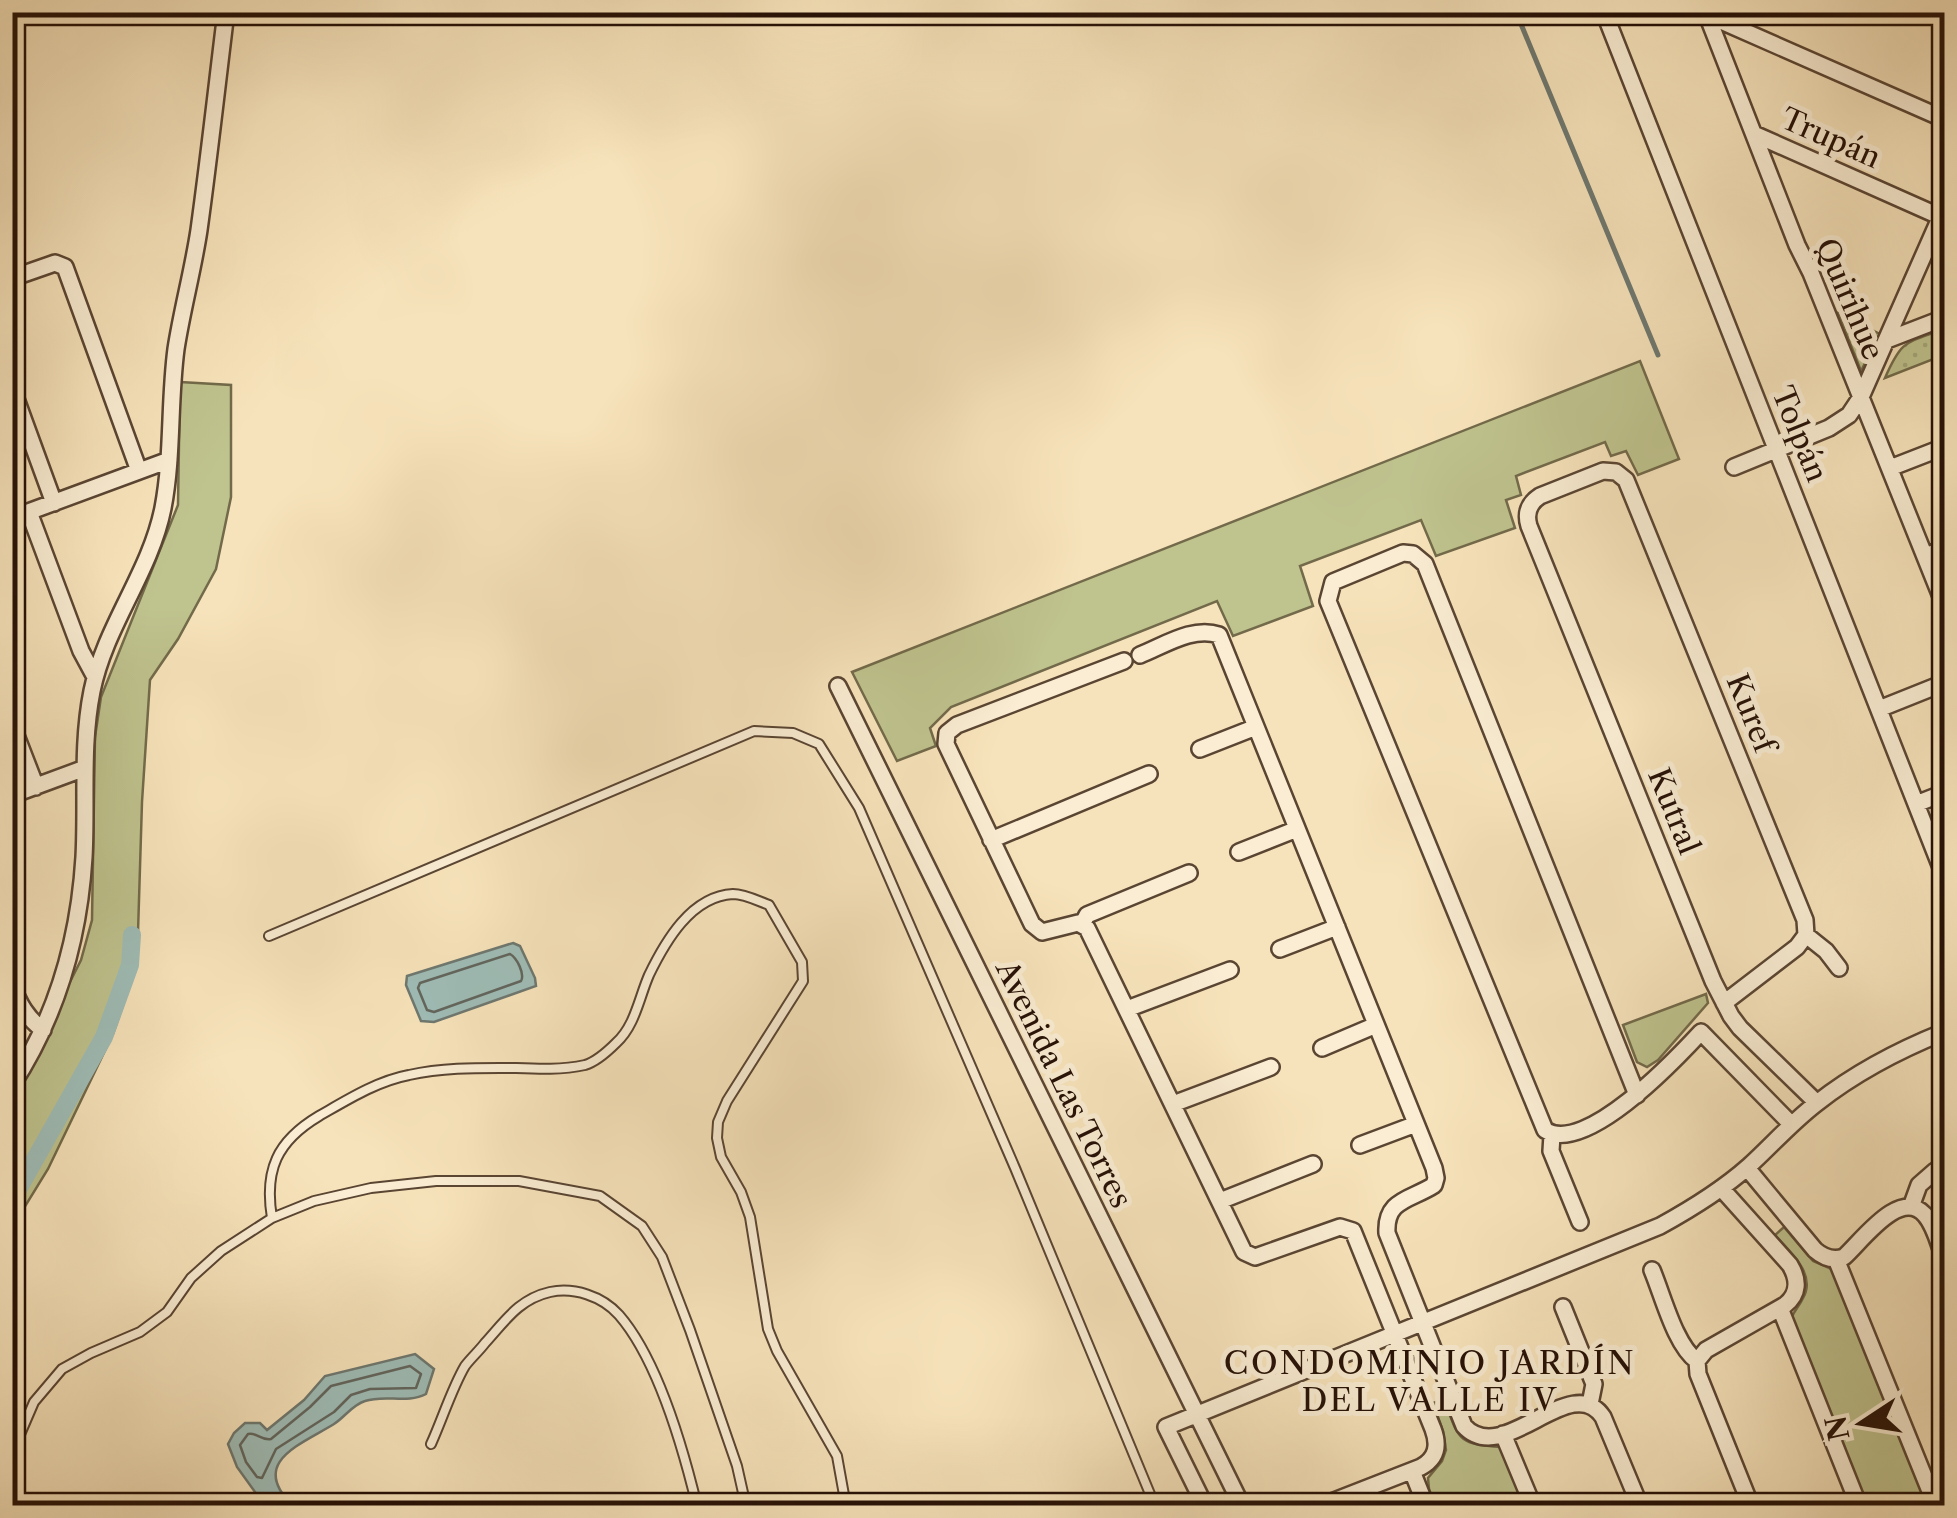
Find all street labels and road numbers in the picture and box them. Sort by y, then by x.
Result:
street label: Trupán [1776,100,1887,176]
street label: Quirihue [1808,233,1892,365]
street label: Tolpán [1764,381,1836,487]
street label: Kuref [1719,668,1785,761]
street label: Kutral [1640,763,1708,860]
street label: Avenida Las Torres [988,953,1140,1214]

